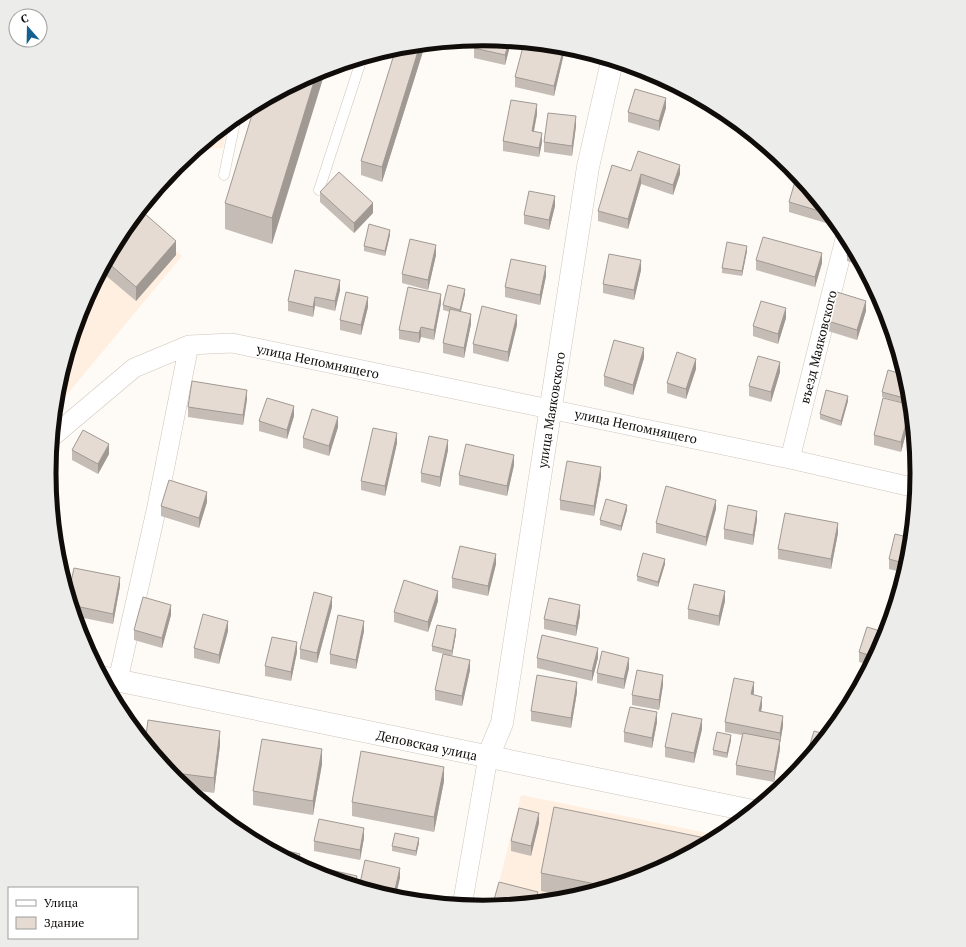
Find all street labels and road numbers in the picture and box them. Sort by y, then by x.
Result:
street label: въезд Маяковского [795,289,841,405]
street label: улица Непомнящего [254,339,381,383]
street label: улица Маяковского [533,351,569,470]
street label: улица Непомнящего [572,404,699,448]
street label: Деповская улица [375,726,480,765]

